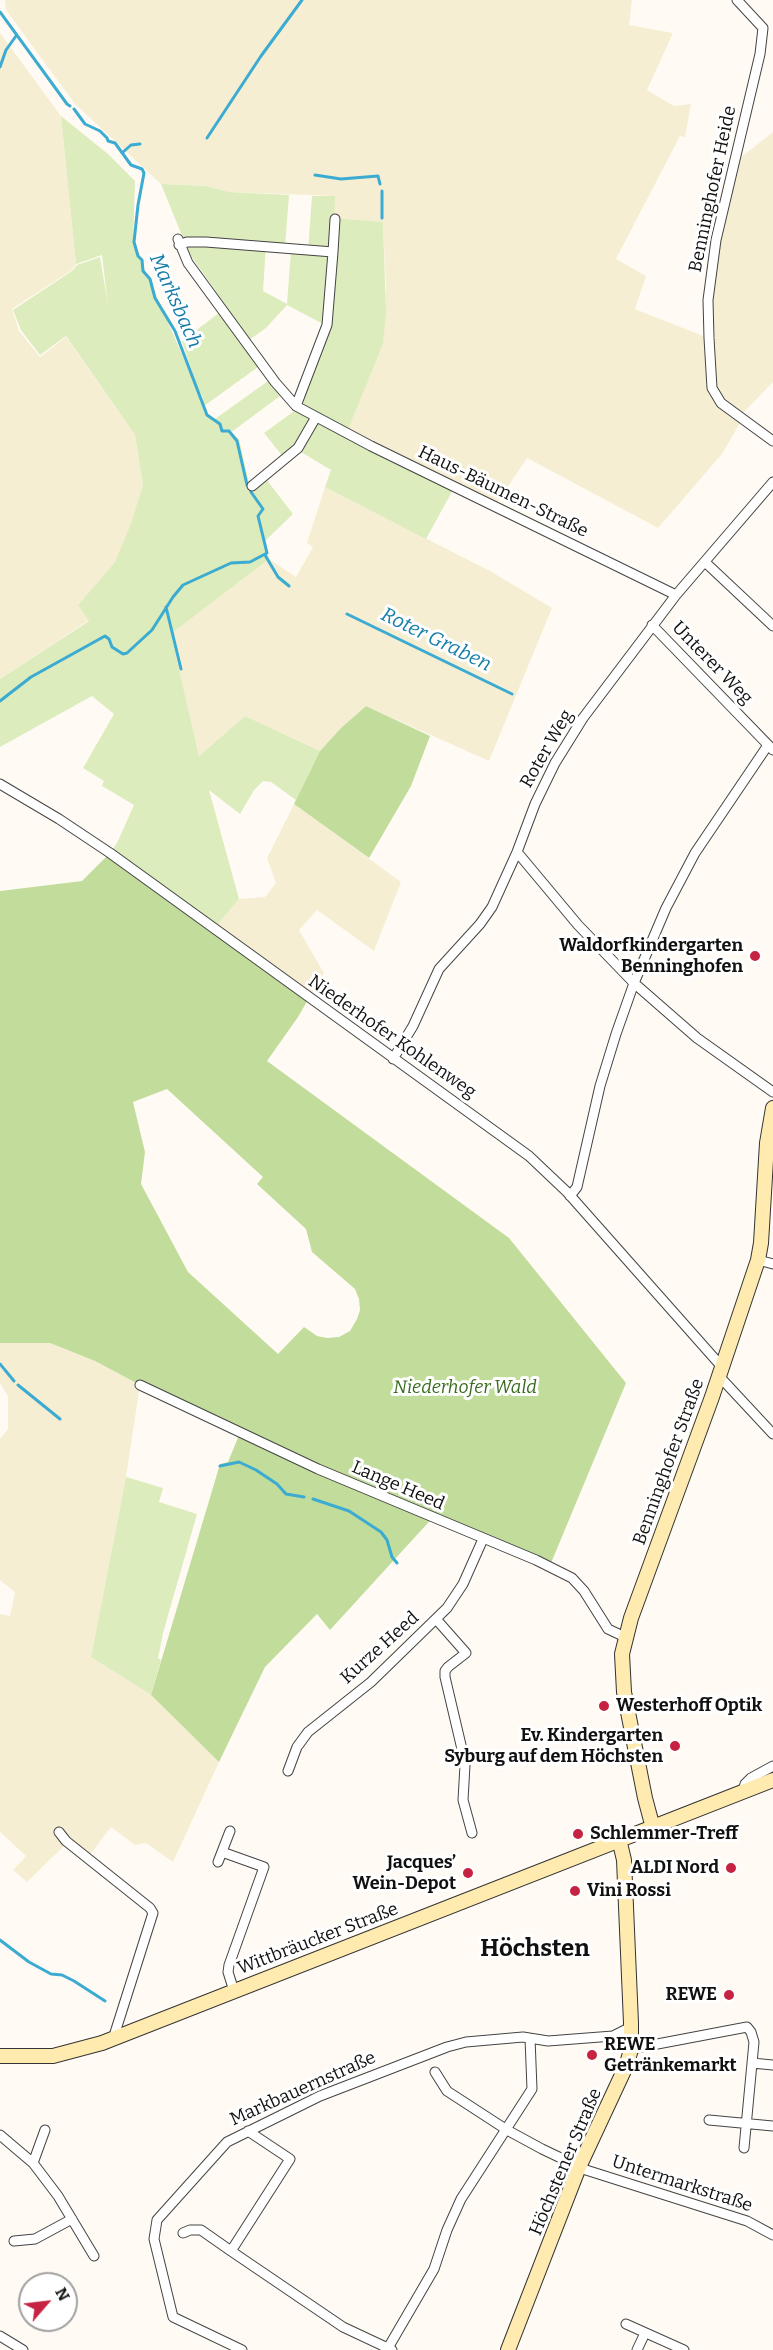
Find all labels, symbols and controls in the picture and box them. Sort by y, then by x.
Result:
street label: Benninghofer Heide [685,104,741,274]
water label: Marksbach [144,250,206,352]
street label: Haus-Bäumen-Straße [414,441,592,543]
water label: Roter Graben [377,603,495,677]
street label: Unterer Weg [667,617,757,709]
street label: Roter Weg [516,706,578,792]
place label: Waldorfkindergarten Benninghofen [559,935,743,978]
marker: Waldorfkindergarten Benninghofen [748,949,762,963]
street label: Niederhofer Kohlenweg [304,971,480,1103]
street label: Benninghofer Straße [629,1376,709,1548]
park label: Niederhofer Wald [393,1377,537,1399]
street label: Lange Heed [348,1457,448,1515]
street label: Kurze Heed [336,1607,424,1689]
place label: Westerhoff Optik [616,1695,762,1717]
marker: Westerhoff Optik [597,1699,611,1713]
place label: Ev. Kindergarten Syburg auf dem Höchsten [444,1725,663,1768]
marker: Ev. Kindergarten Syburg auf dem Höchsten [668,1739,682,1753]
place label: Schlemmer-Treff [590,1823,738,1845]
marker: Schlemmer-Treff [571,1827,585,1841]
place label: Jacques’ Wein-Depot [353,1852,456,1894]
place label: ALDI Nord [631,1857,719,1879]
marker: ALDI Nord [724,1861,738,1875]
marker: Jacques’ Wein-Depot [461,1866,475,1880]
place label: Vini Rossi [587,1880,671,1902]
marker: Vini Rossi [568,1884,582,1898]
street label: Wittbräucker Straße [235,1898,401,1980]
district label: Höchsten [480,1935,590,1963]
place label: REWE [665,1984,717,2006]
marker: REWE [722,1988,736,2002]
place label: REWE Getränkemarkt [604,2034,737,2076]
street label: Markbauernstraße [227,2047,379,2131]
marker: REWE Getränkemarkt [585,2048,599,2062]
street label: Höchstener Straße [525,2085,607,2239]
street label: Untermarkstraße [609,2151,755,2217]
north arrow [18,2272,78,2332]
text: N [51,2284,74,2304]

